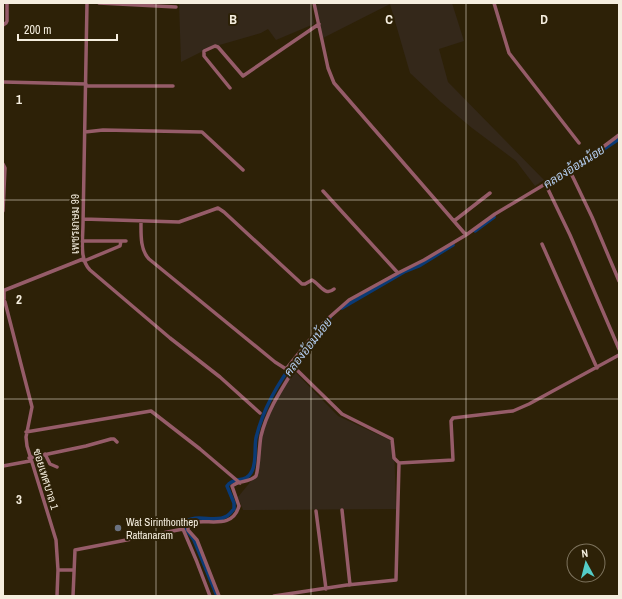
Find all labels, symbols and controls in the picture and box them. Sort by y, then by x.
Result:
text: B [229,11,237,28]
text: C [385,11,393,28]
text: D [540,11,548,28]
scale bar [18,16,117,42]
text: 200 m [24,22,51,38]
text: 1 [16,91,22,108]
water label: คลองอ้อมน้อย [540,142,608,192]
street label: เพชรเกษม 99 [68,194,82,254]
text: 2 [16,291,22,308]
water label: คลองอ้อมน้อย [280,315,336,379]
street label: ซอยเทศบาล 1 [30,447,62,511]
text: 3 [16,491,22,508]
place label: Wat Sirinthonthep Rattanaram [126,515,198,542]
marker: Wat Sirinthonthep Rattanaram [113,523,123,533]
north arrow [566,543,606,583]
text: N [581,546,589,560]

